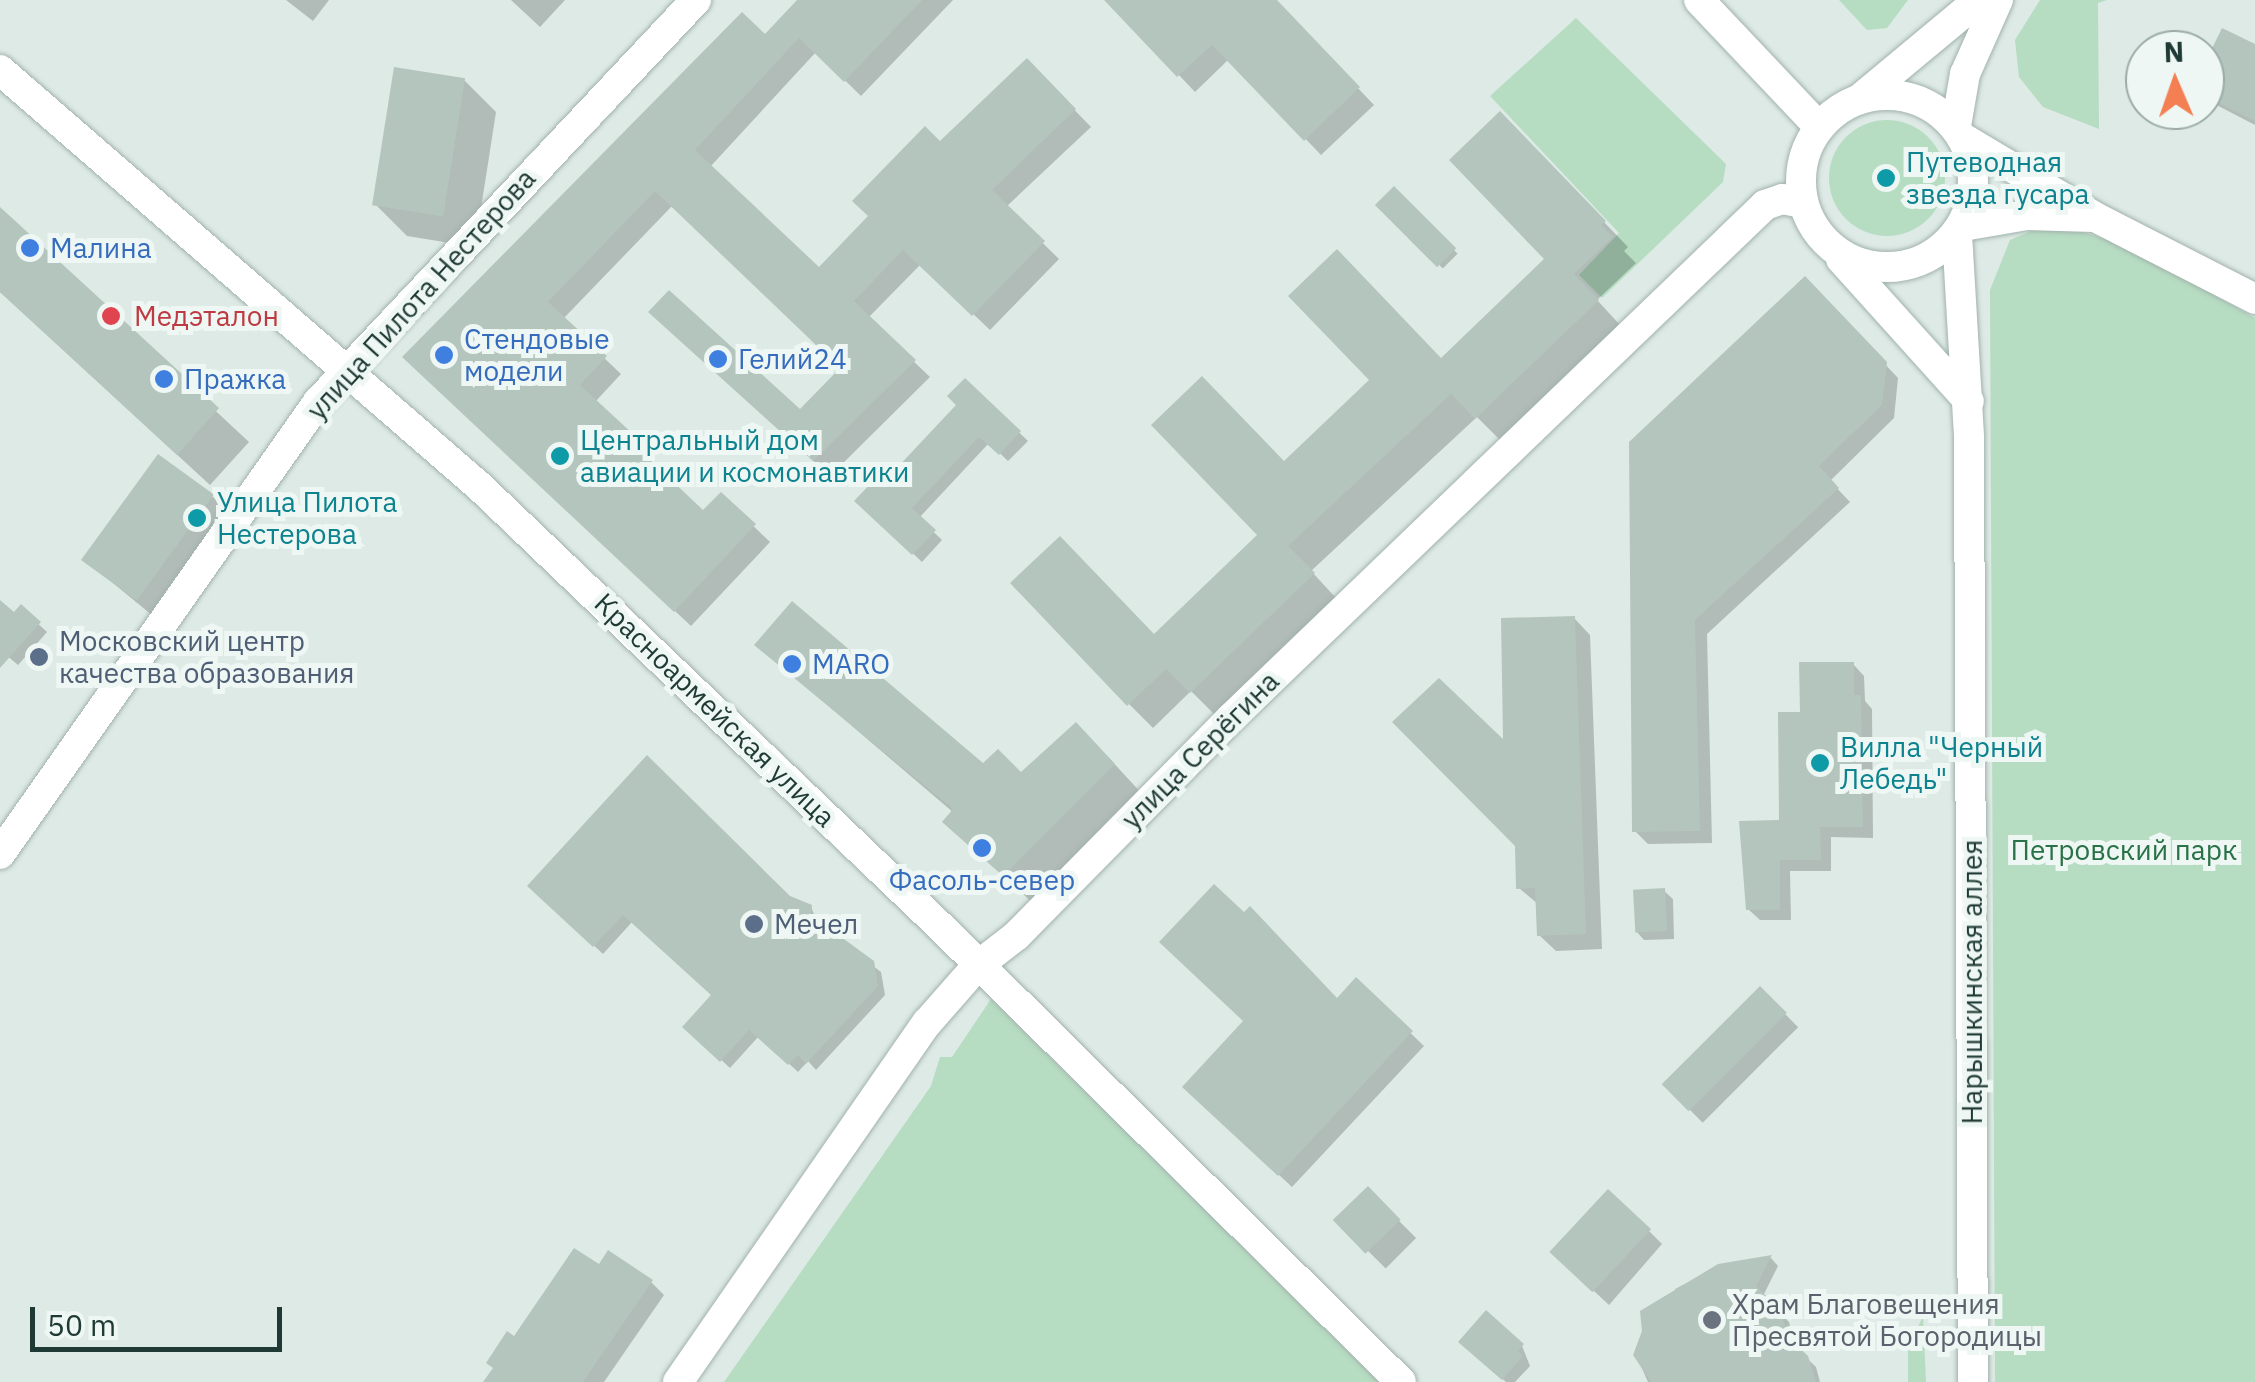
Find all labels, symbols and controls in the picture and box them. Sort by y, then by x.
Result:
north arrow [2125,30,2225,130]
text: N [2163,33,2185,70]
place label: Путеводная звезда гусара [1906,145,2090,211]
street label: улица Пилота Нестерова [300,162,542,426]
marker: Путеводная звезда гусара [1875,167,1897,189]
place label: Малина [50,231,152,265]
marker: Малина [19,237,41,259]
place label: Медэталон [134,299,279,333]
marker: Медэталон [98,303,124,329]
place label: Стендовые модели [464,322,610,388]
place label: Гелий24 [738,342,847,376]
marker: Стендовые модели [433,344,455,366]
marker: Гелий24 [707,348,729,370]
place label: Пражка [184,362,286,396]
marker: Пражка [153,368,175,390]
place label: Центральный дом авиации и космонавтики [580,423,910,489]
marker: Центральный дом авиации и космонавтики [549,445,571,467]
place label: Улица Пилота Нестерова [217,485,397,551]
marker: Улица Пилота Нестерова [186,507,208,529]
street label: Красноармейская улица [588,586,842,834]
place label: Московский центр качества образования [59,624,355,690]
marker: Московский центр качества образования [28,646,50,668]
place label: MARO [812,647,890,681]
marker: MARO [781,653,803,675]
street label: улица Серёгина [1114,664,1286,836]
place label: Вилла "Черный Лебедь" [1840,730,2043,796]
marker: Вилла "Черный Лебедь" [1809,752,1831,774]
park label: Петровский парк [2011,833,2237,867]
marker: Фасоль-север [971,837,993,859]
street label: Нарышкинская аллея [1955,840,1989,1124]
place label: Фасоль-север [889,863,1075,897]
place label: Мечел [774,907,858,941]
marker: Мечел [743,913,765,935]
scale bar [35,1287,288,1349]
place label: Храм Благовещения Пресвятой Богородицы [1732,1287,2042,1353]
text: 50 m [47,1305,116,1344]
marker: Храм Благовещения Пресвятой Богородицы [1701,1309,1723,1331]

